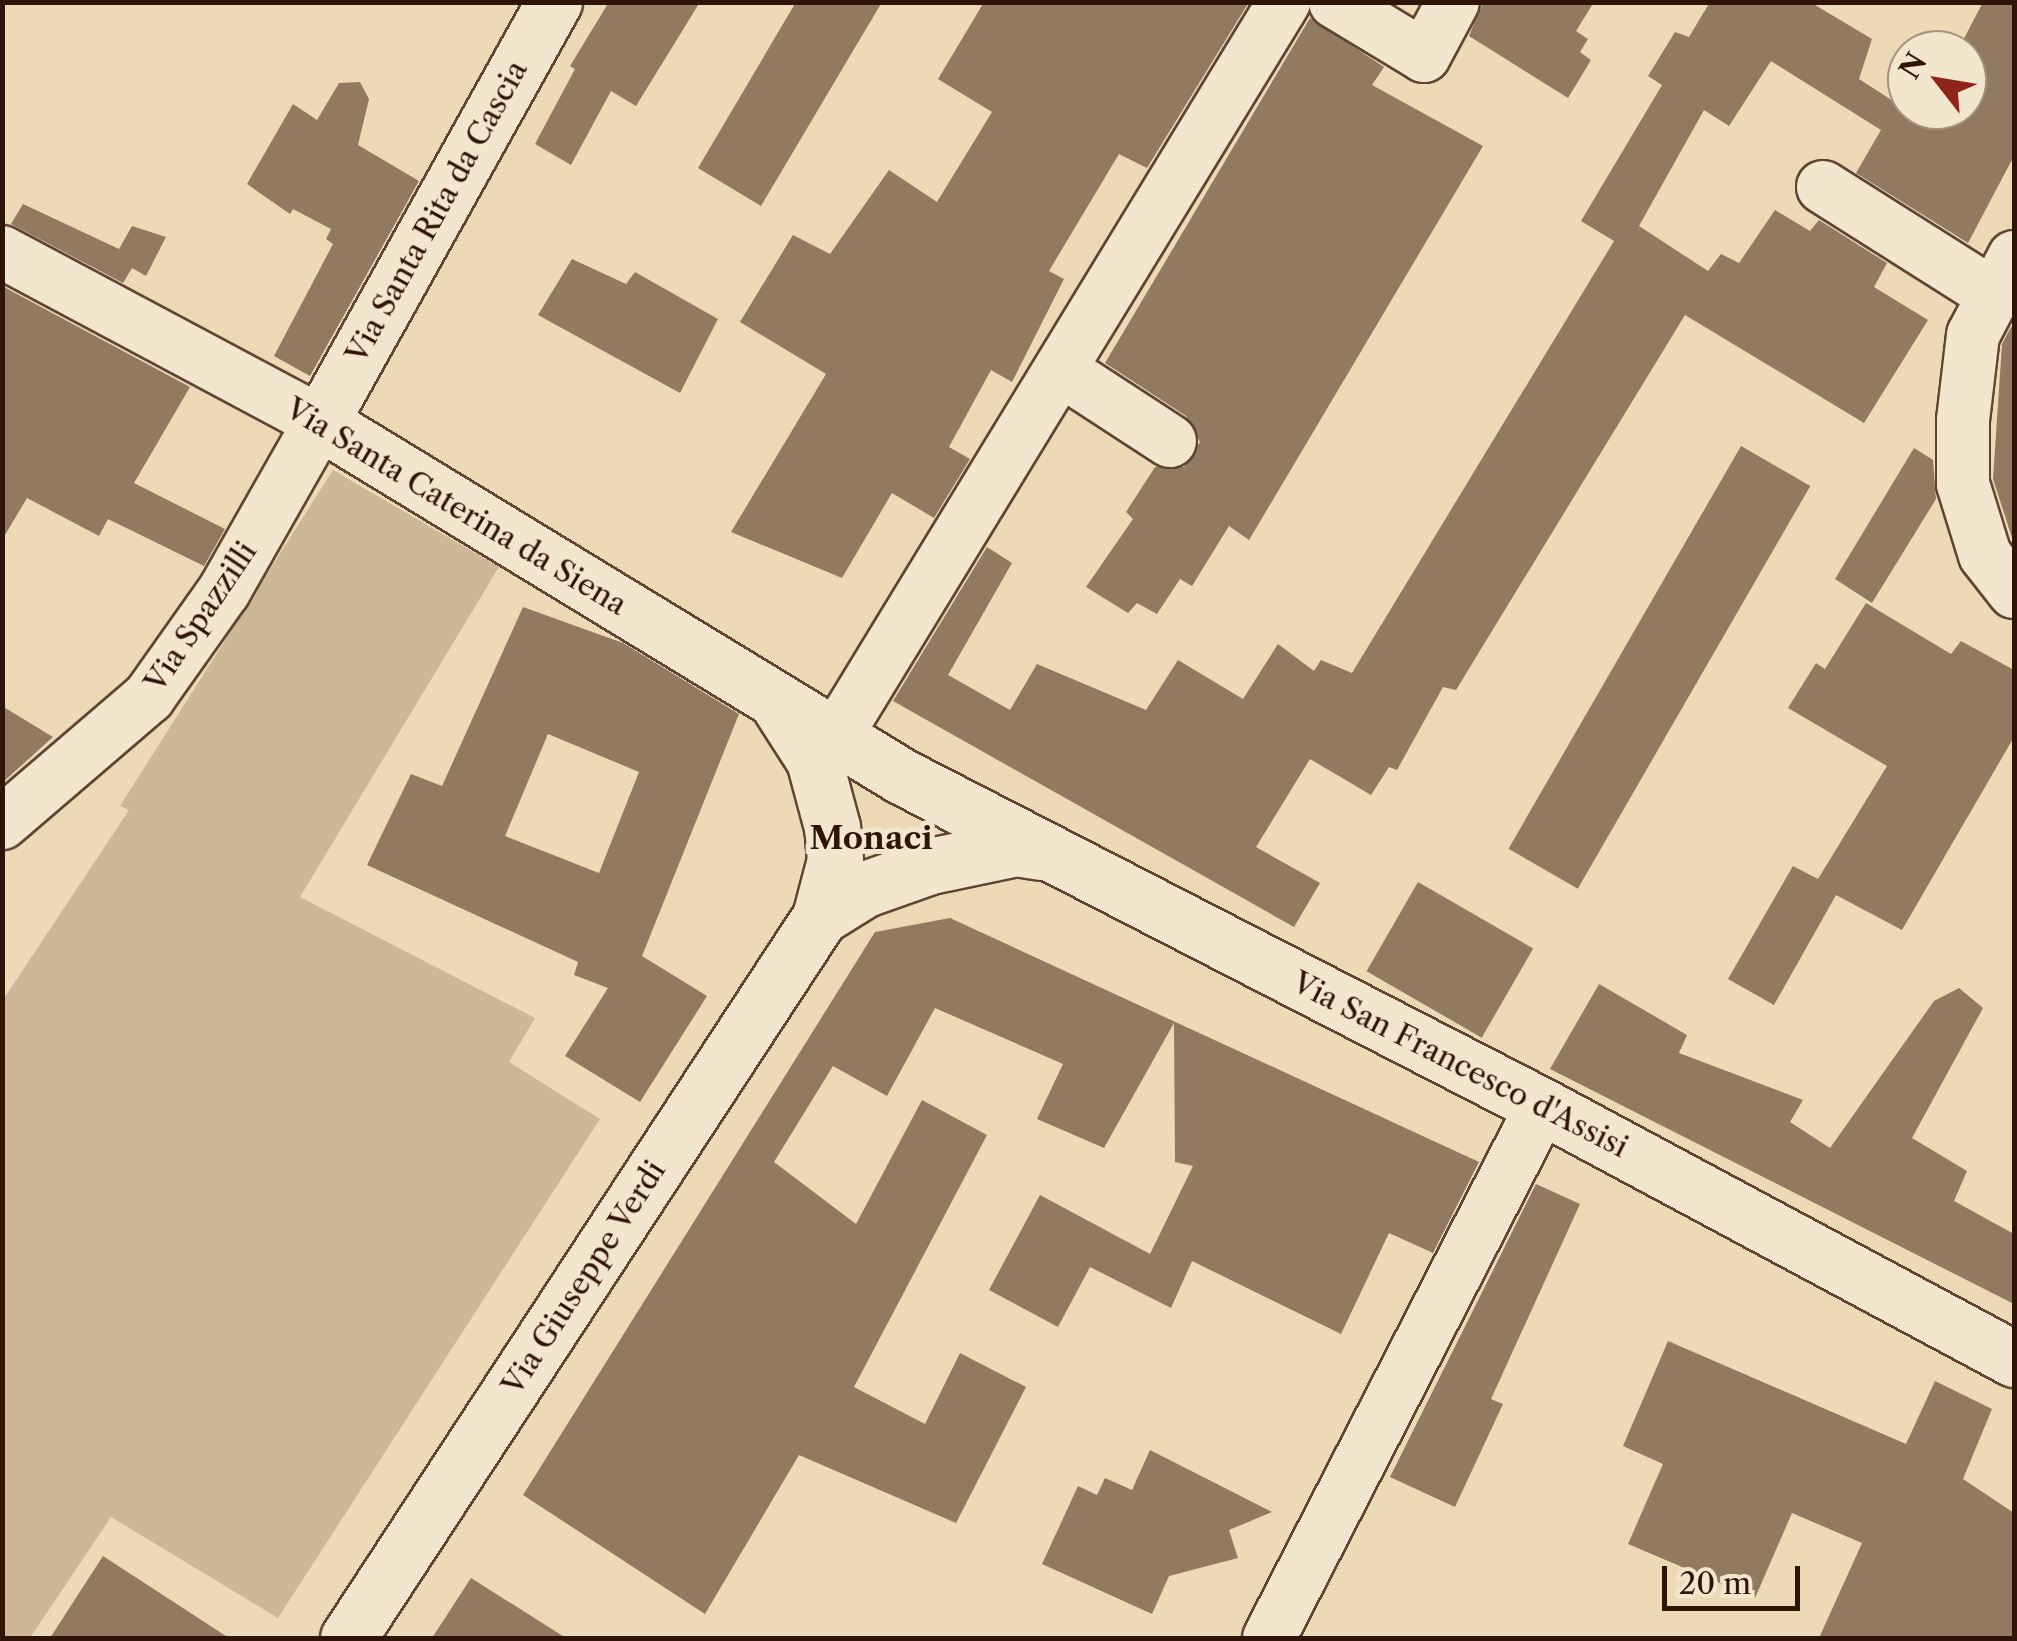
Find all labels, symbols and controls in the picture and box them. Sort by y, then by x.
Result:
north arrow [1887,30,1987,130]
text: N [1892,46,1934,85]
street label: Via Santa Rita da Cascia [338,54,536,370]
street label: Via Santa Caterina da Siena [278,390,634,624]
street label: Via Spazzilli [137,535,265,699]
district label: Monaci [809,819,933,857]
street label: Via San Francesco d'Assisi [1286,965,1634,1165]
street label: Via Giuseppe Verdi [494,1154,674,1402]
scale bar [1667,1546,1804,1608]
text: 20 m [1679,1565,1751,1602]

